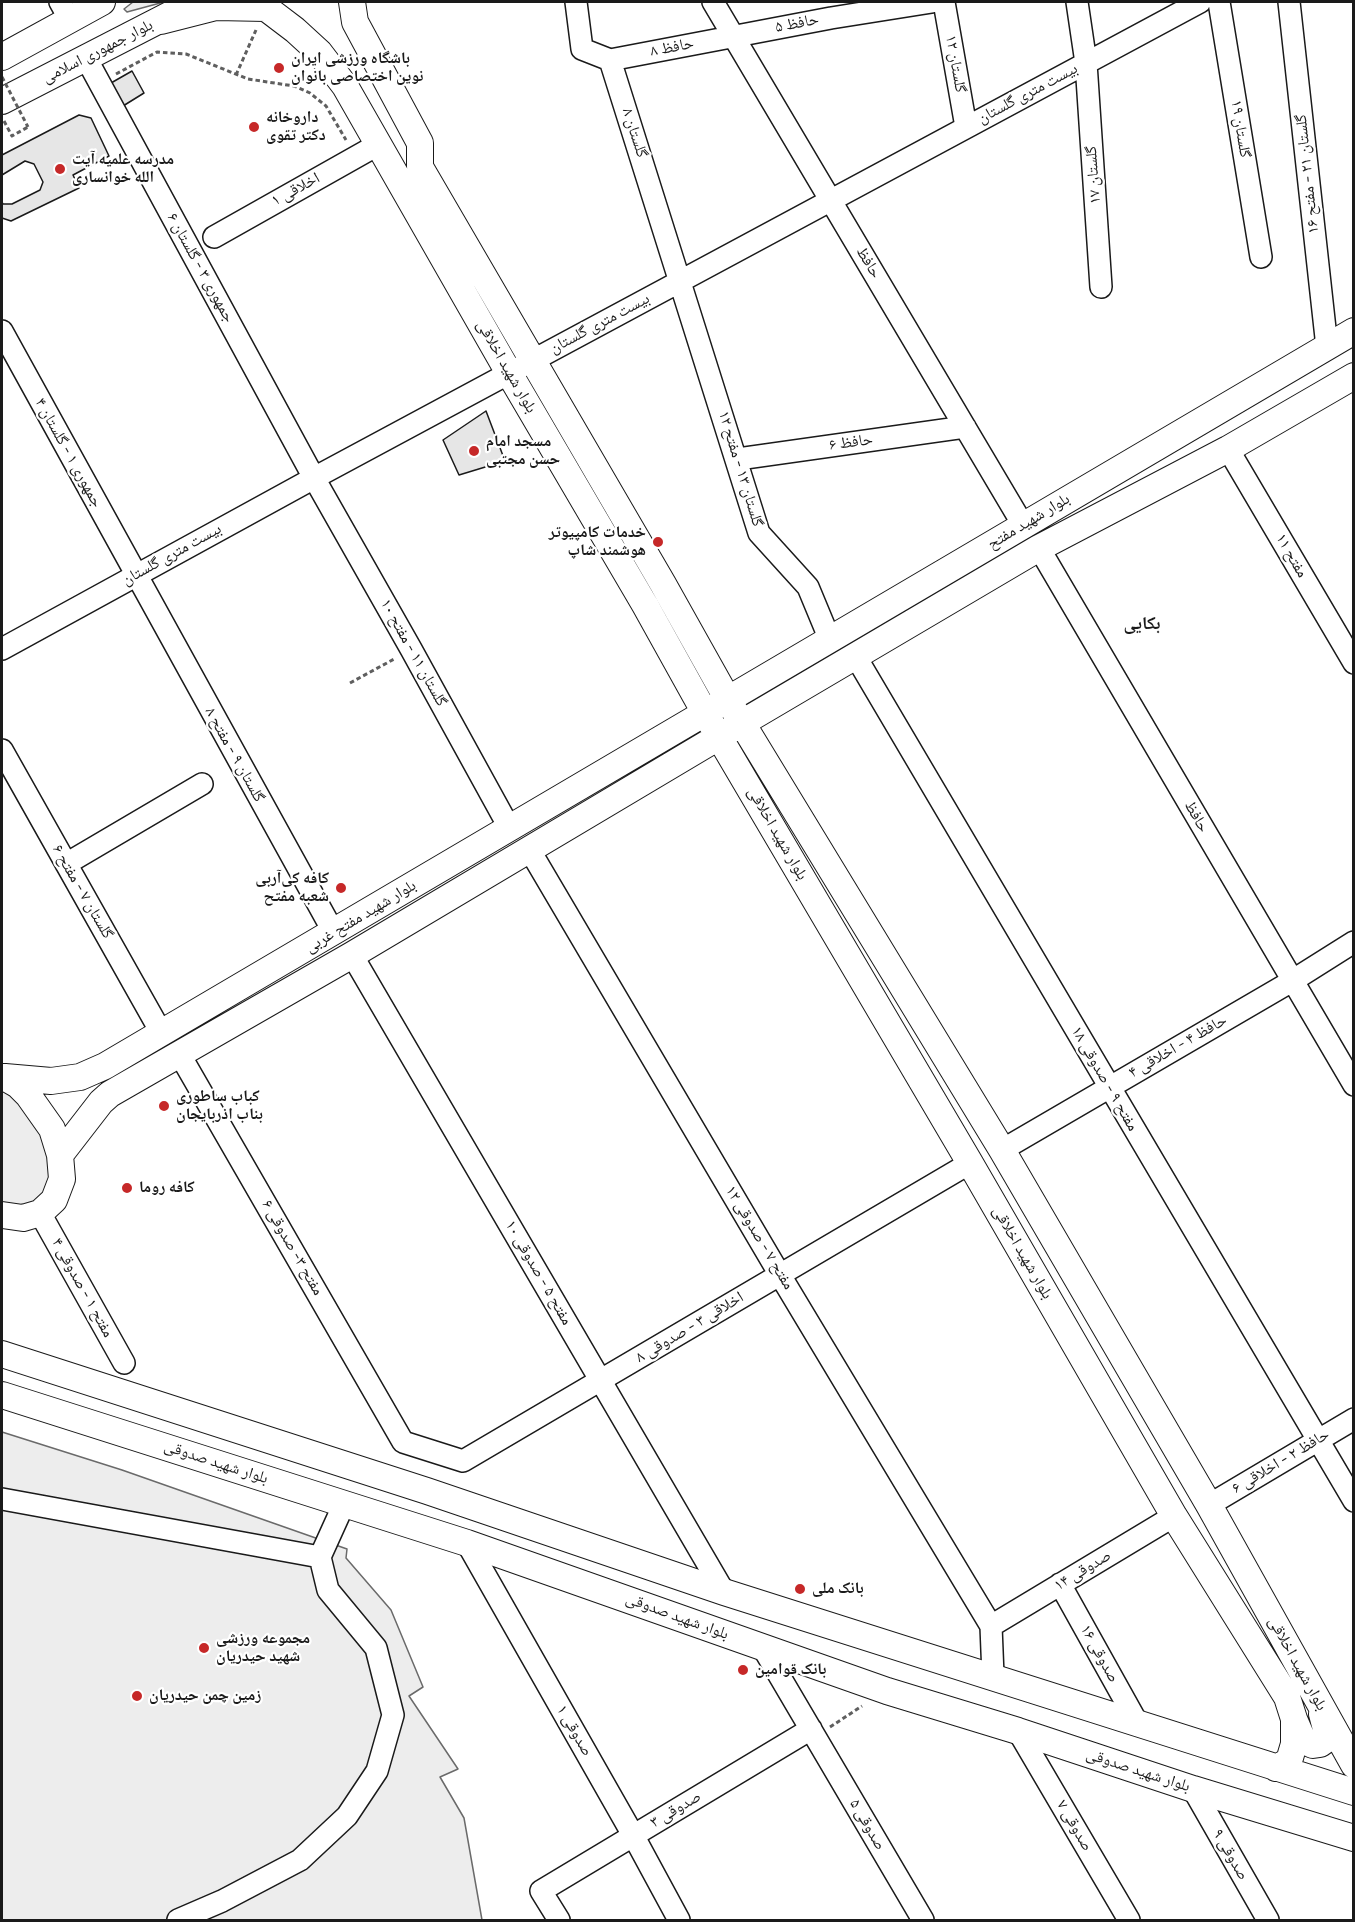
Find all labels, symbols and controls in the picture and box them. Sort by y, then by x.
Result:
street label: حافظ ۵ [774,10,820,38]
street label: بلوار جمهوری اسلامی [39,16,157,88]
street label: حافظ ۸ [649,34,695,62]
street label: گلستان ۱۲ [940,34,970,94]
place label: باشگاه ورزشی ایران نوین اختصاصی بانوان [291,49,423,87]
street label: بیست متری گلستان [975,60,1081,128]
marker: باشگاه ورزشی ایران نوین اختصاصی بانوان [272,61,286,75]
street label: گلستان ۱۹ [1226,99,1254,159]
street label: گلستان ۸ [617,106,651,160]
place label: داروخانه دکتر تقوی [266,108,326,146]
street label: گلستان ۲۱ - مفتح ۱۶ [1292,113,1324,235]
marker: داروخانه دکتر تقوی [247,120,261,134]
street label: گلستان ۱۷ [1082,145,1106,205]
place label: مدرسه علمیه آیت الله خوانساری [72,150,174,188]
marker: مدرسه علمیه آیت الله خوانساری [53,162,67,176]
street label: اخلاقی ۱ [269,169,323,211]
street label: جمهوری ۳ - گلستان ۶ [162,210,238,326]
street label: حافظ [851,244,885,282]
street label: بیست متری گلستان [547,290,653,358]
street label: بلوار شهید اخلاقی [472,317,540,417]
street label: جمهوری ۱ - گلستان ۴ [30,395,106,511]
street label: گلستان ۱۳ - مفتح ۱۲ [713,409,767,529]
street label: حافظ ۶ [828,430,874,456]
place label: مسجد امام حسن مجتبی [486,432,560,470]
marker: مسجد امام حسن مجتبی [467,444,481,458]
street label: بلوار شهید مفتح [984,490,1074,554]
street label: بیست متری گلستان [119,520,225,590]
place label: خدمات کامپیوتر هوشمند شاپ [549,523,646,561]
street label: مفتح ۱۱ [1271,531,1311,581]
marker: خدمات کامپیوتر هوشمند شاپ [651,535,665,549]
street label: گلستان ۱۱ - مفتح ۱۰ [375,596,451,710]
district label: بکایی [1123,614,1161,636]
street label: گلستان ۹ - مفتح ۸ [200,704,268,806]
street label: بلوار شهید اخلاقی [743,784,811,884]
street label: حافظ [1179,798,1213,836]
street label: گلستان ۷ - مفتح ۶ [47,841,117,943]
place label: کافه کی‌آربی شعبه مفتح [255,869,329,907]
street label: بلوار شهید مفتح غربی [302,876,420,958]
marker: کافه کی‌آربی شعبه مفتح [334,881,348,895]
street label: حافظ ۴ - اخلاقی ۴ [1125,1011,1231,1083]
street label: مفتح ۹ - صدوقی ۱۸ [1066,1023,1142,1135]
place label: کباب ساطوری بناب اذربایجان [176,1087,263,1125]
marker: کباب ساطوری بناب اذربایجان [157,1099,171,1113]
place label: کافه روما [139,1178,195,1198]
marker: کافه روما [120,1181,134,1195]
street label: مفتح ۷ - صدوقی ۱۲ [720,1183,798,1293]
street label: مفتح ۳- صدوقی ۶ [257,1197,327,1299]
street label: بلوار شهید اخلاقی [988,1203,1056,1303]
street label: مفتح ۵ - صدوقی ۱۰ [500,1217,576,1329]
street label: مفتح ۱ - صدوقی ۴ [47,1235,117,1341]
street label: اخلاقی ۳ - صدوقی ۸ [633,1288,747,1368]
street label: حافظ ۲ - اخلاقی ۶ [1229,1425,1333,1499]
street label: بلوار شهید صدوقی [162,1437,270,1489]
street label: صدوقی ۱۴ [1051,1546,1115,1596]
place label: بانک ملی [812,1579,864,1599]
marker: بانک ملی [793,1582,807,1596]
street label: بلوار شهید صدوقی [623,1589,731,1645]
street label: بلوار شهید اخلاقی [1263,1614,1331,1714]
street label: صدوقی ۱۶ [1075,1622,1123,1686]
place label: مجموعه ورزشی شهید حیدریان [216,1629,310,1667]
marker: مجموعه ورزشی شهید حیدریان [197,1641,211,1655]
place label: بانک قوامین [755,1660,826,1680]
marker: بانک قوامین [736,1663,750,1677]
place label: زمین چمن حیدریان [149,1686,261,1706]
marker: زمین چمن حیدریان [130,1689,144,1703]
street label: صدوقی ۱ [552,1702,596,1760]
street label: بلوار شهید صدوقی [1084,1745,1192,1797]
street label: صدوقی ۳ [647,1787,705,1833]
street label: صدوقی ۵ [845,1796,889,1854]
street label: صدوقی ۷ [1052,1797,1096,1855]
street label: صدوقی ۹ [1208,1826,1252,1884]

